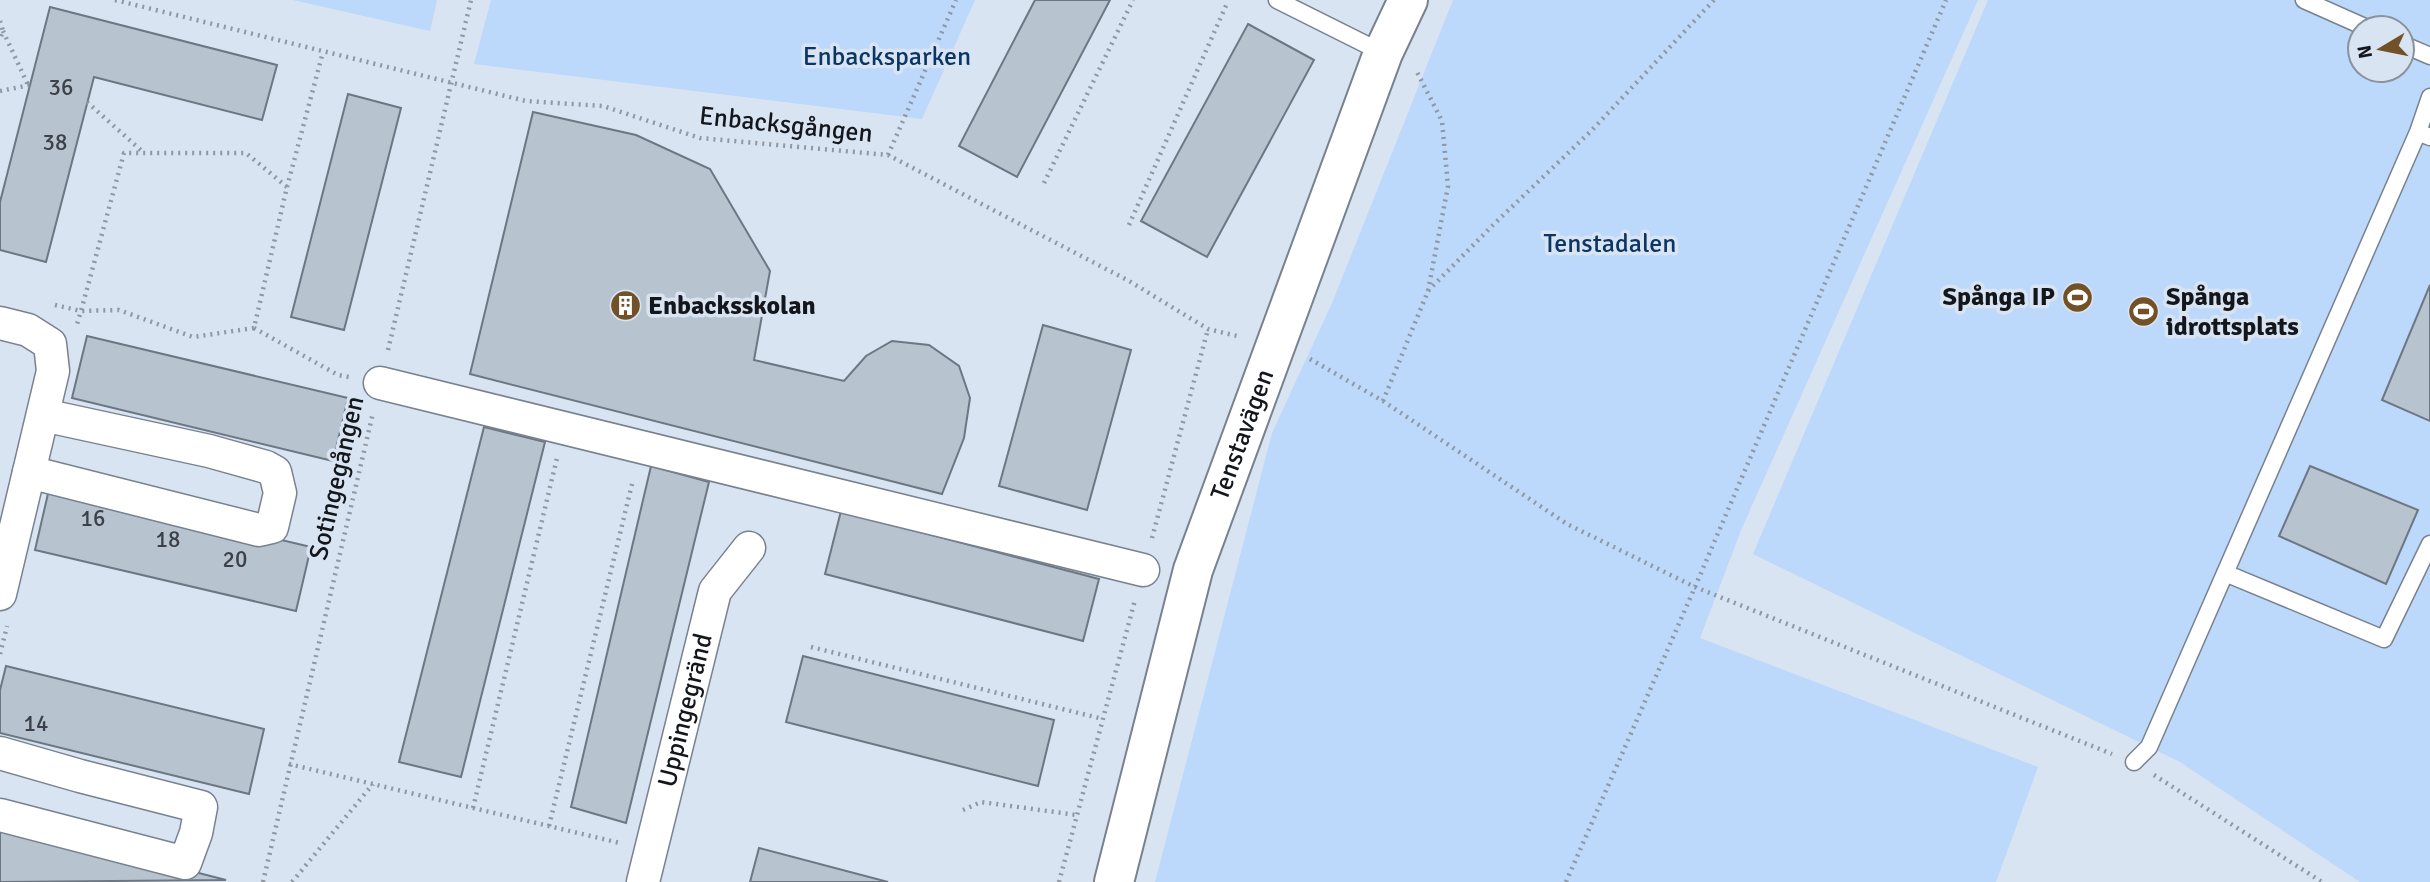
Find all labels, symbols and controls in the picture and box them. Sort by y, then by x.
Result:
north arrow [2346,14,2416,84]
park label: Enbacksparken [803,41,971,73]
text: N [2352,43,2378,60]
house number: 36 [49,73,73,102]
street label: Enbacksgången [698,100,874,150]
house number: 38 [43,128,67,157]
park label: Tenstadalen [1544,228,1676,260]
sports icon: Spånga IP [2061,280,2095,314]
place label: Spånga IP [1942,281,2055,313]
place label: Spånga idrottsplats [2166,281,2299,343]
building icon: Enbacksskolan [608,289,642,323]
place label: Enbacksskolan [648,290,816,322]
sports icon: Spånga idrottsplats [2126,295,2160,329]
street label: Tenstavägen [1204,365,1281,504]
street label: Sotingegången [303,393,371,563]
house number: 16 [81,504,105,533]
house number: 18 [156,525,180,554]
house number: 20 [223,545,247,574]
street label: Uppingegränd [651,630,720,790]
house number: 14 [24,709,48,738]

